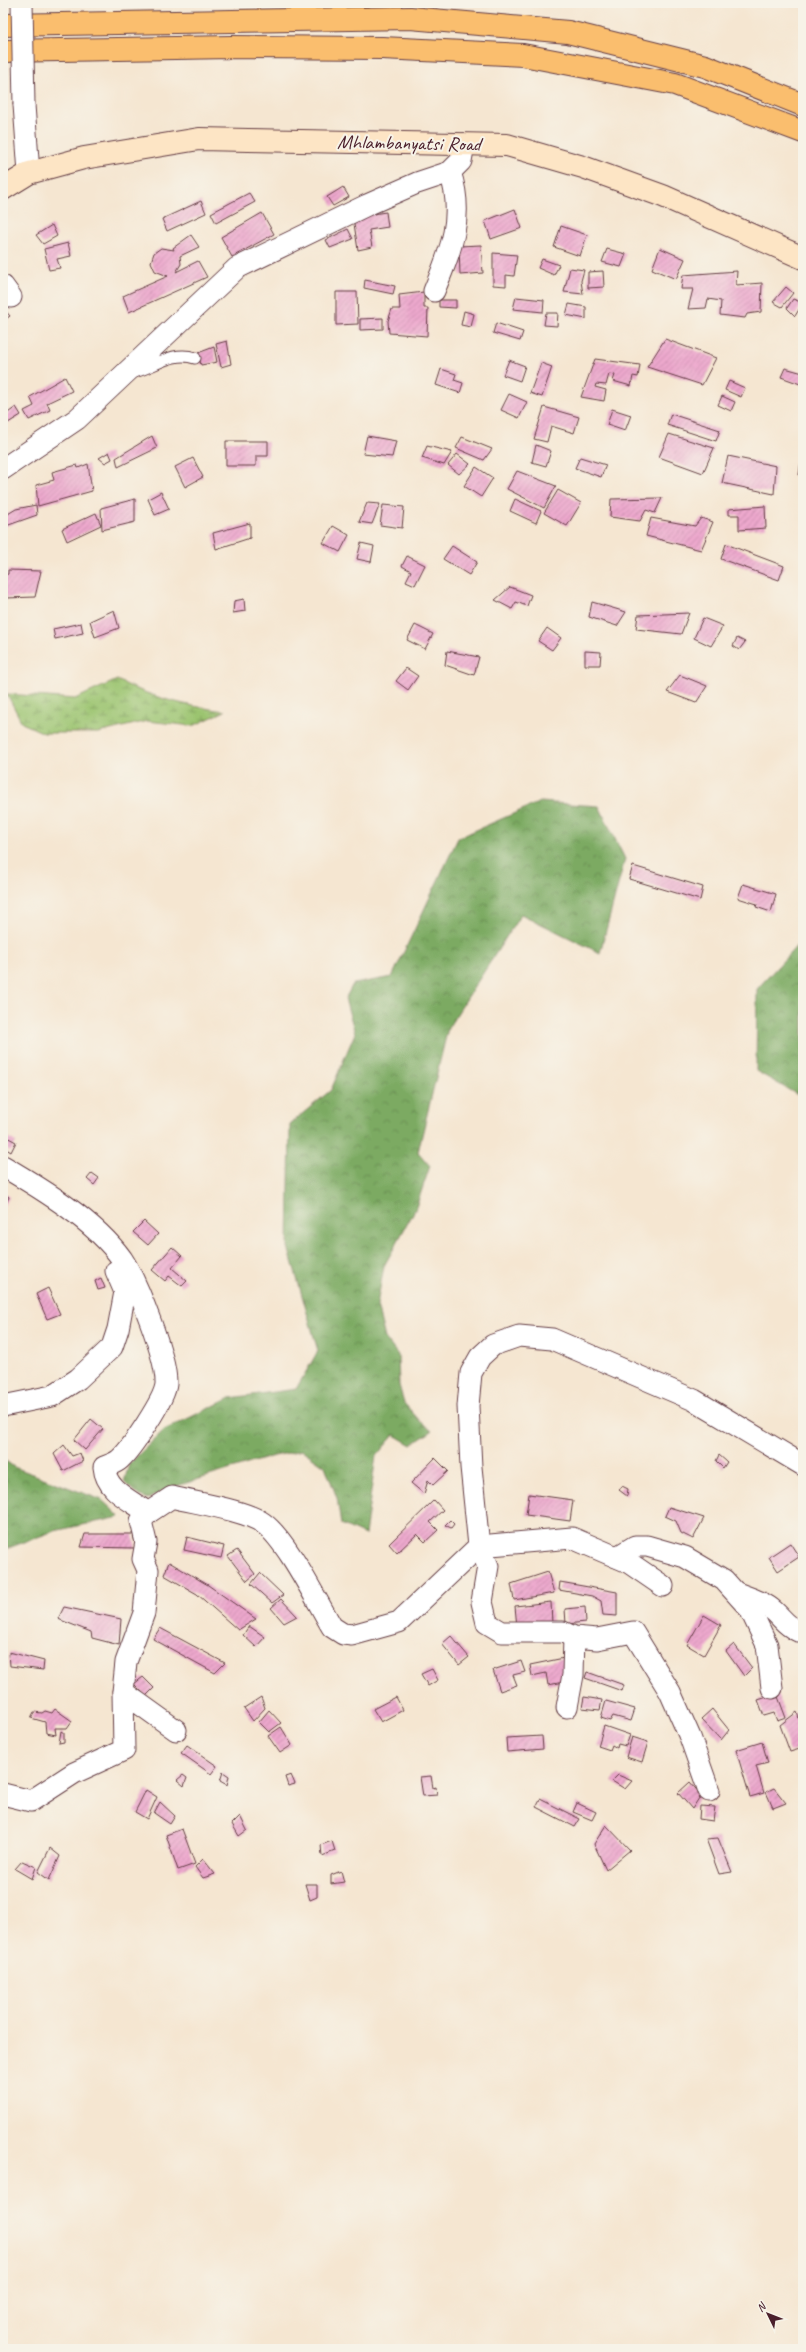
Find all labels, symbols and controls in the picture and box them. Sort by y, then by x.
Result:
street label: Mhlambanyatsi Road [337,129,484,157]
north arrow [748,2294,788,2334]
text: N [753,2298,770,2314]

